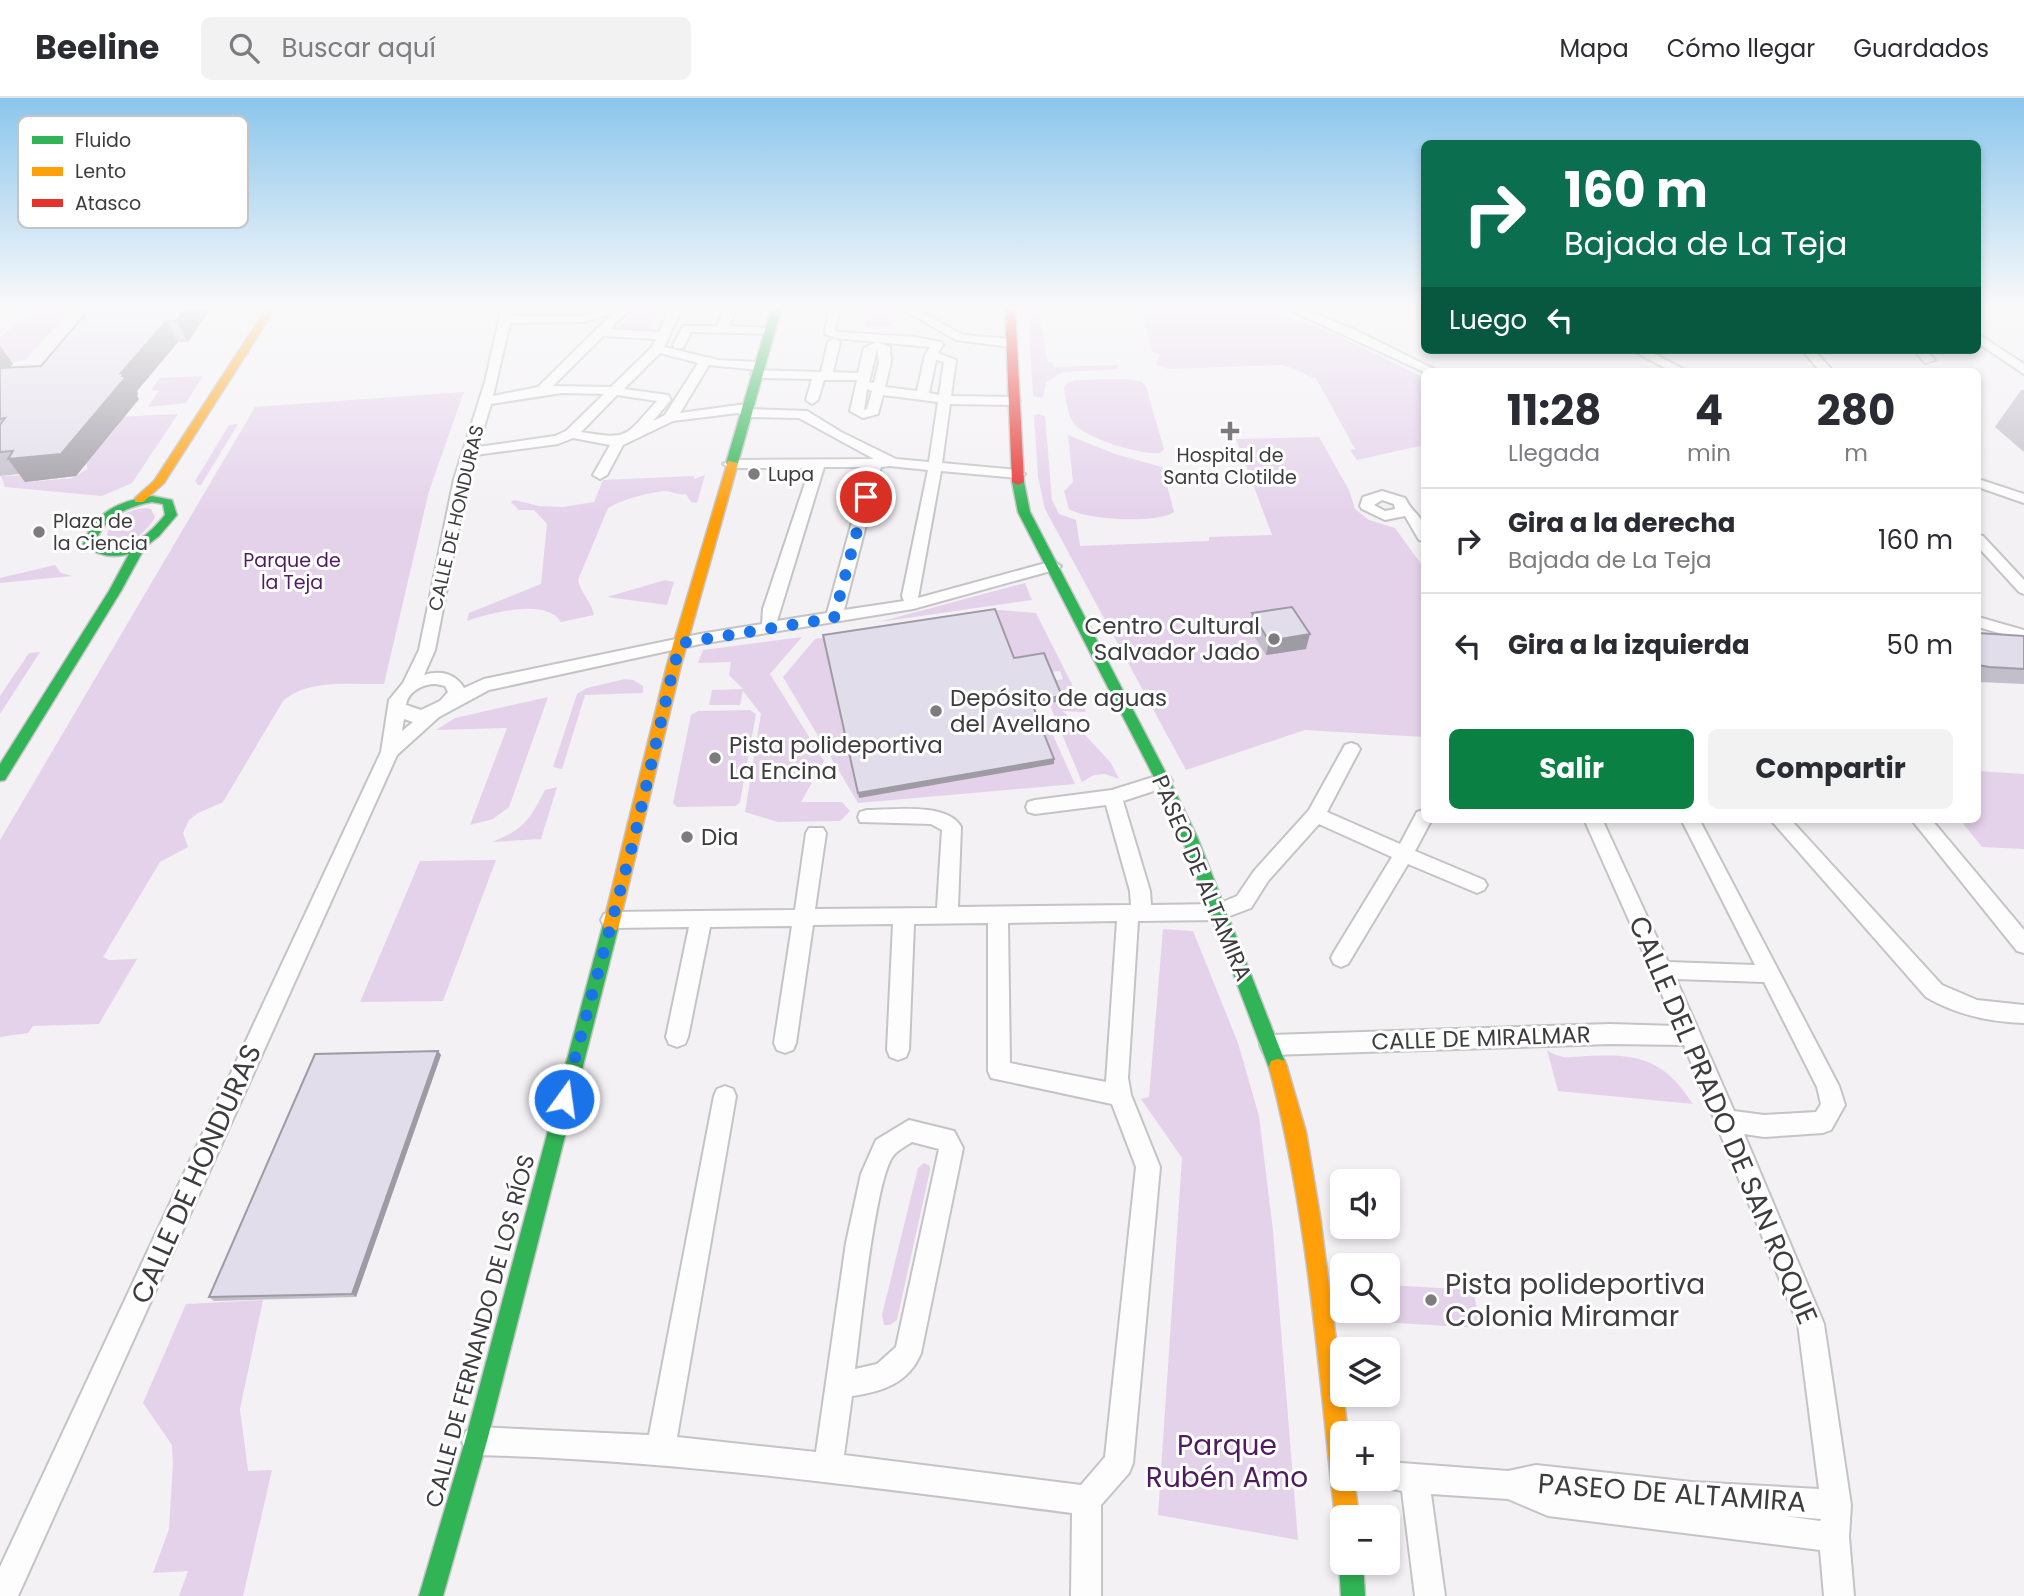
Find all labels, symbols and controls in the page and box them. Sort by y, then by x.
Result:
search box [201,17,691,80]
text: Beeline [35,24,159,71]
icon: search [225,29,263,67]
text: Buscar aquí [281,30,436,66]
text: Mapa [1559,32,1629,65]
text: Cómo llegar [1667,32,1815,65]
text: Guardados [1853,32,1989,65]
legend [18,116,248,228]
text: Fluido [75,127,131,154]
text: 160 m [1564,156,1708,224]
text: Lento [75,158,126,185]
icon: right [1449,168,1540,259]
text: Atasco [75,190,141,217]
text: Bajada de La Teja [1564,221,1847,266]
icon: left [1541,301,1579,339]
text: Luego [1449,302,1527,338]
text: 11:28 [1507,381,1601,440]
text: 4 [1695,381,1723,440]
text: 280 [1817,381,1895,440]
marker: Hospital de Santa Clotilde [1220,421,1240,441]
street label: CALLE DE HONDURAS [421,422,491,614]
text: Llegada [1508,437,1600,469]
text: min [1687,437,1731,469]
text: m [1844,437,1868,469]
place label: Hospital de Santa Clotilde [1163,442,1297,491]
place label: Lupa [768,461,814,488]
marker: Lupa [746,466,762,482]
pin [836,467,896,527]
icon: arrive [847,478,885,516]
text: Gira a la derecha [1508,505,1736,541]
place label: Plaza de la Ciencia [53,508,148,557]
icon: right [1449,522,1487,560]
text: 160 m [1878,522,1953,558]
marker: Plaza de la Ciencia [31,524,47,540]
text: Bajada de La Teja [1508,544,1712,576]
park label: Parque de la Teja [243,547,341,596]
place label: Centro Cultural Salvador Jado [1084,610,1260,668]
icon: left [1449,627,1487,665]
text: Gira a la izquierda [1508,627,1750,663]
text: 50 m [1887,627,1953,663]
marker: Centro Cultural Salvador Jado [1266,631,1282,647]
place label: Depósito de aguas del Avellano [950,682,1167,740]
marker: Depósito de aguas del Avellano [928,703,944,719]
place label: Pista polideportiva La Encina [729,729,943,787]
button: Salir [1449,729,1694,809]
button: Compartir [1708,729,1953,809]
marker: Pista polideportiva La Encina [707,750,723,766]
street label: PASEO DE ALTAMIRA [1144,770,1260,986]
place label: Dia [701,821,738,853]
marker: Dia [679,829,695,845]
street label: CALLE DEL PRADO DE SAN ROQUE [1619,910,1827,1330]
street label: CALLE DE MIRALMAR [1371,1018,1591,1058]
street label: CALLE DE HONDURAS [121,1038,271,1310]
position arrow [527,1062,601,1136]
street label: CALLE DE FERNANDO DE LOS RÍOS [417,1151,543,1511]
map controls [1330,1169,1400,1575]
button: sound [1330,1169,1400,1239]
button: search [1330,1253,1400,1323]
place label: Pista polideportiva Colonia Miramar [1445,1265,1705,1336]
marker: Pista polideportiva Colonia Miramar [1423,1292,1439,1308]
button: layers [1330,1337,1400,1407]
button: + [1330,1421,1400,1491]
park label: Parque Rubén Amo [1146,1426,1308,1497]
street label: PASEO DE ALTAMIRA [1537,1464,1807,1522]
button: − [1330,1505,1400,1575]

